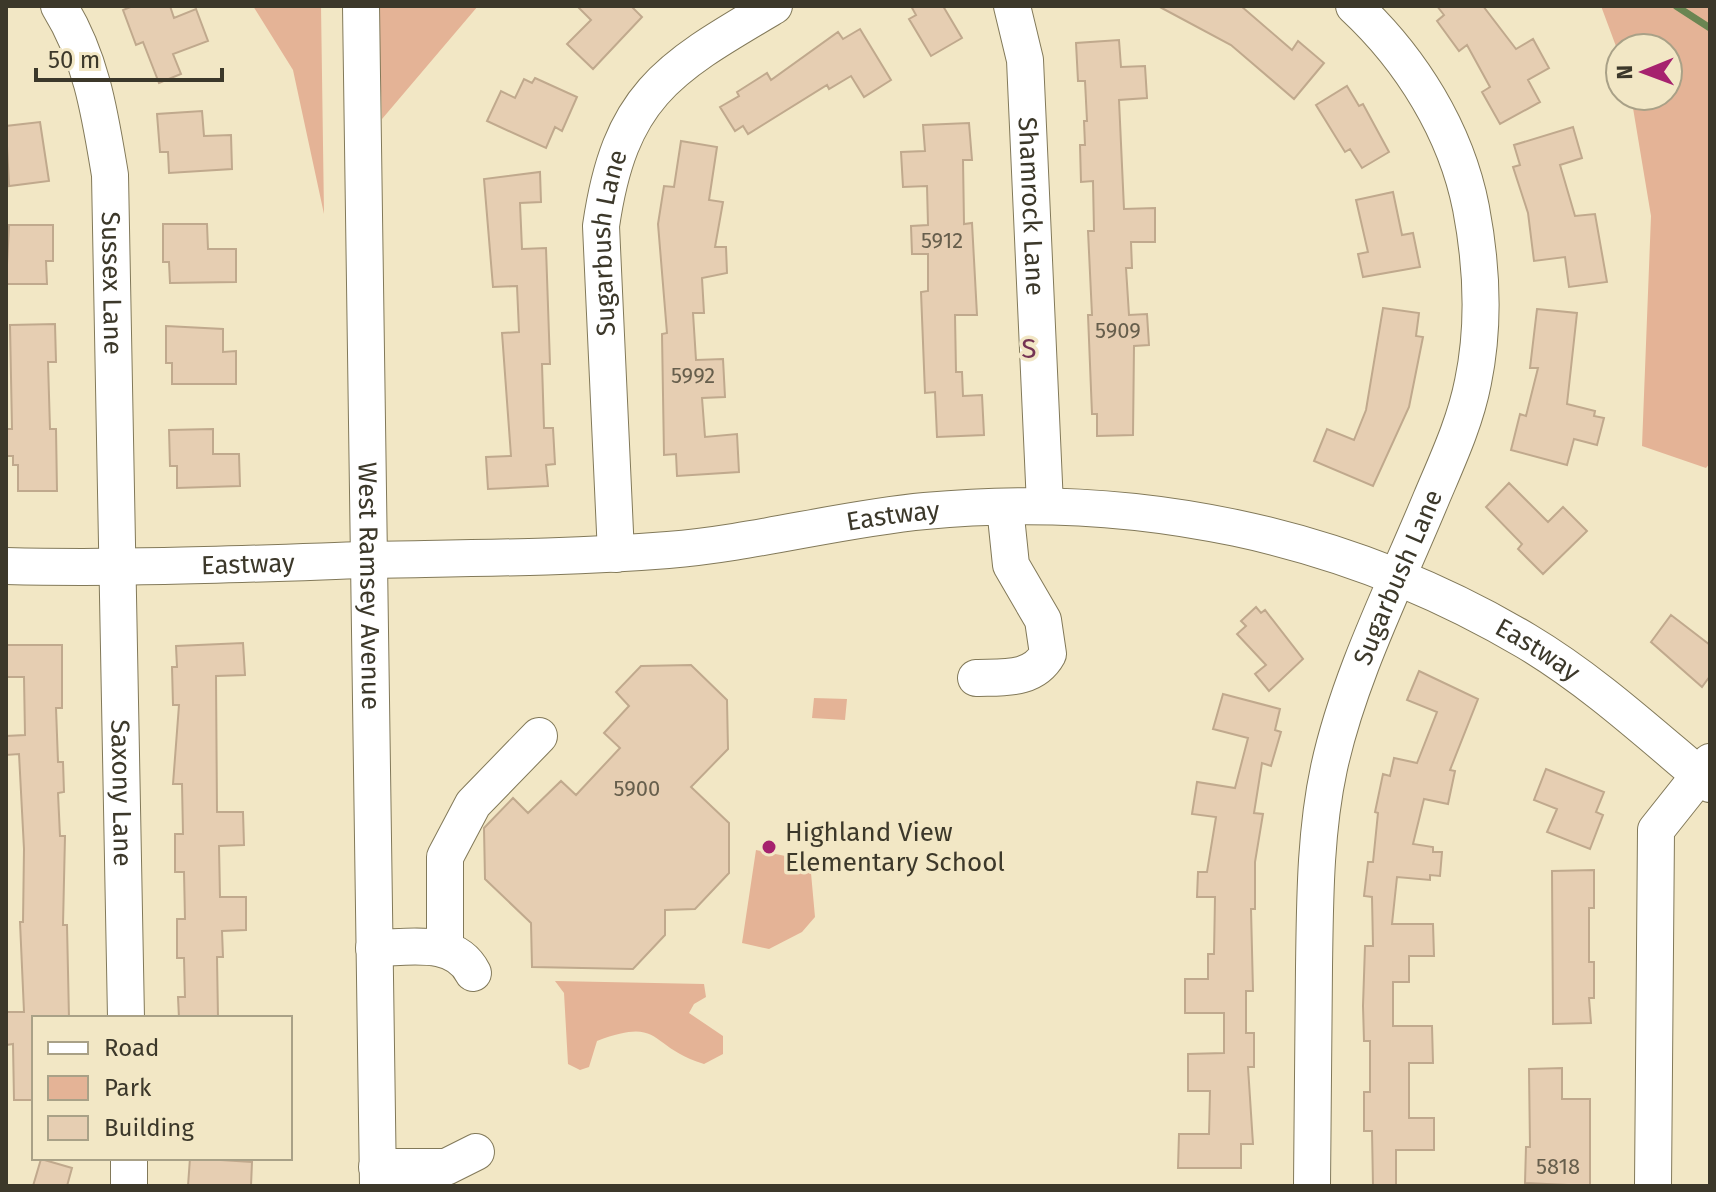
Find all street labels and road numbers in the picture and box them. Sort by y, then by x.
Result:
street label: Shamrock Lane [1012,116,1051,297]
street label: Sugarbush Lane [586,146,634,337]
street label: Sussex Lane [95,211,128,355]
street label: West Ramsey Avenue [352,462,386,710]
street label: Sugarbush Lane [1347,485,1449,670]
street label: Eastway [844,495,941,538]
street label: Eastway [201,547,295,581]
street label: Eastway [1490,612,1586,688]
street label: Saxony Lane [104,719,138,867]

